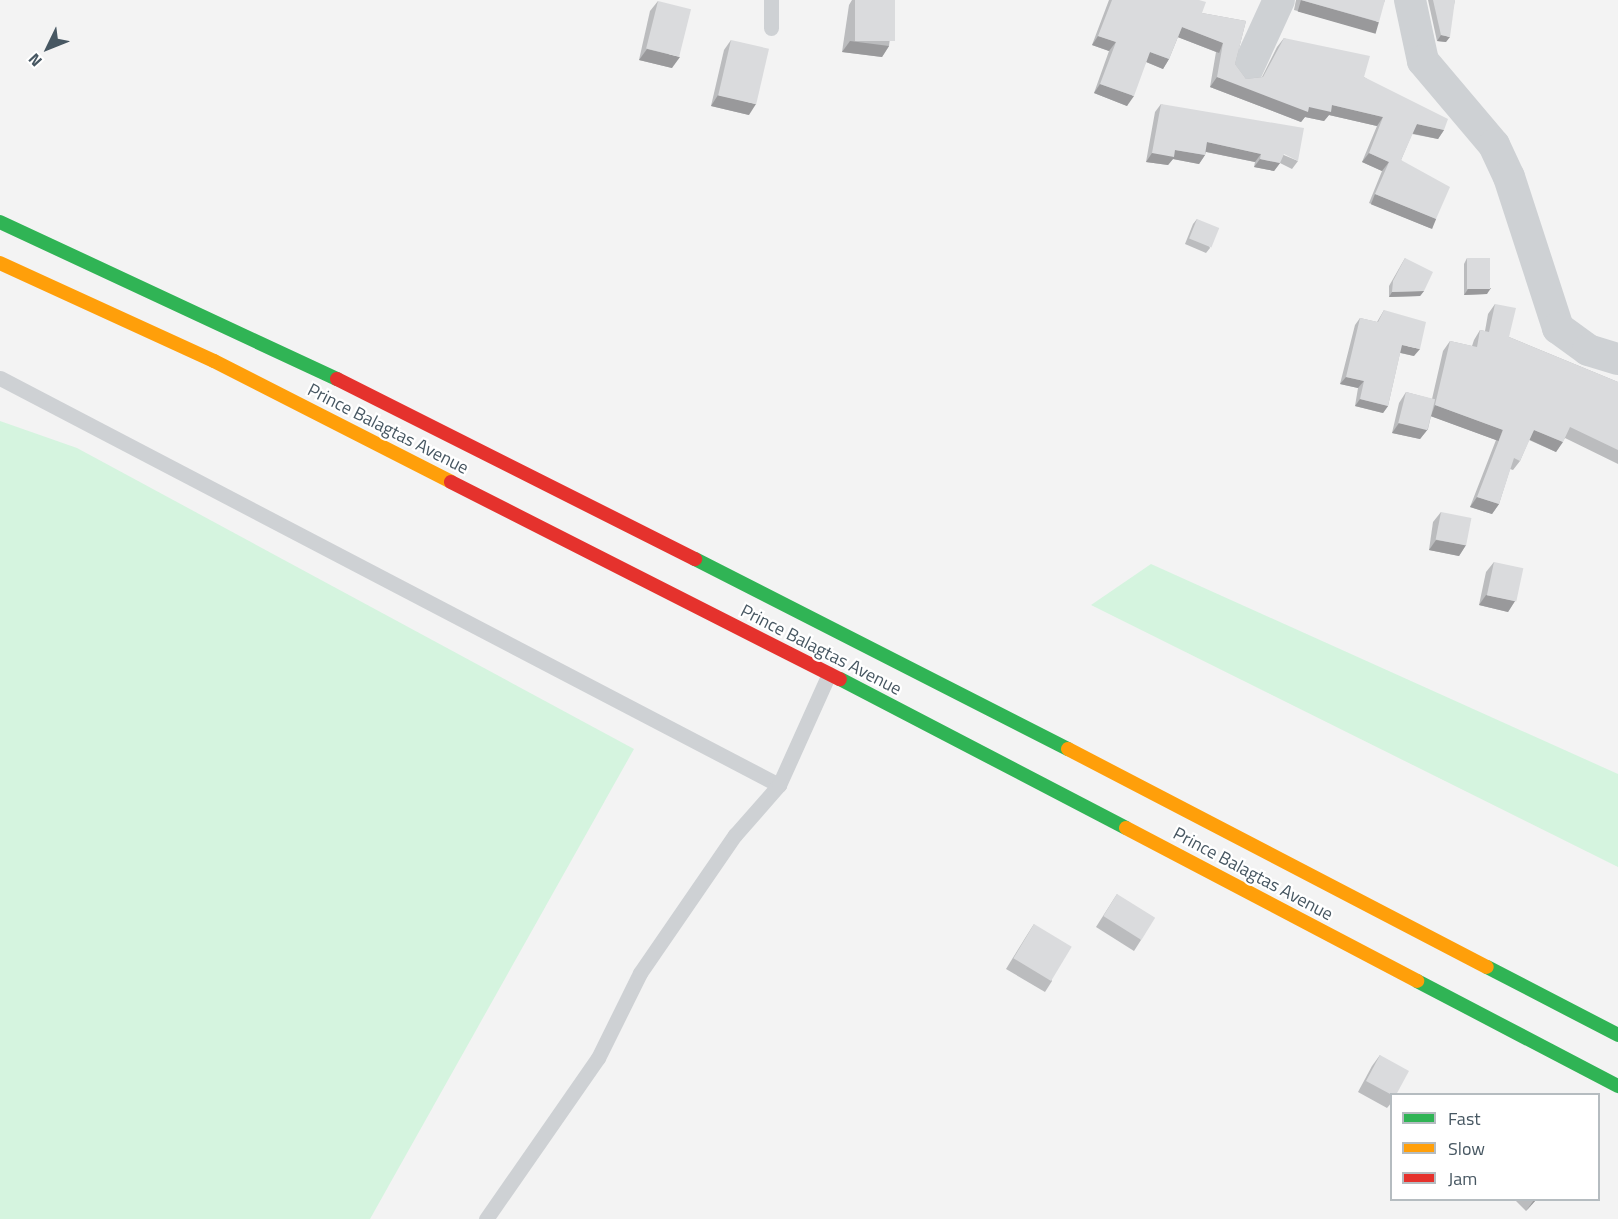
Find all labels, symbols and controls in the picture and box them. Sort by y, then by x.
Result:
north arrow [18,18,78,78]
text: N [22,48,47,73]
street label: Prince Balagtas Avenue [304,379,472,479]
street label: Prince Balagtas Avenue [737,600,905,700]
street label: Prince Balagtas Avenue [1169,823,1337,925]
legend [1390,1093,1600,1201]
text: Fast [1448,1105,1481,1132]
text: Slow [1448,1135,1485,1162]
text: Jam [1448,1165,1477,1192]

